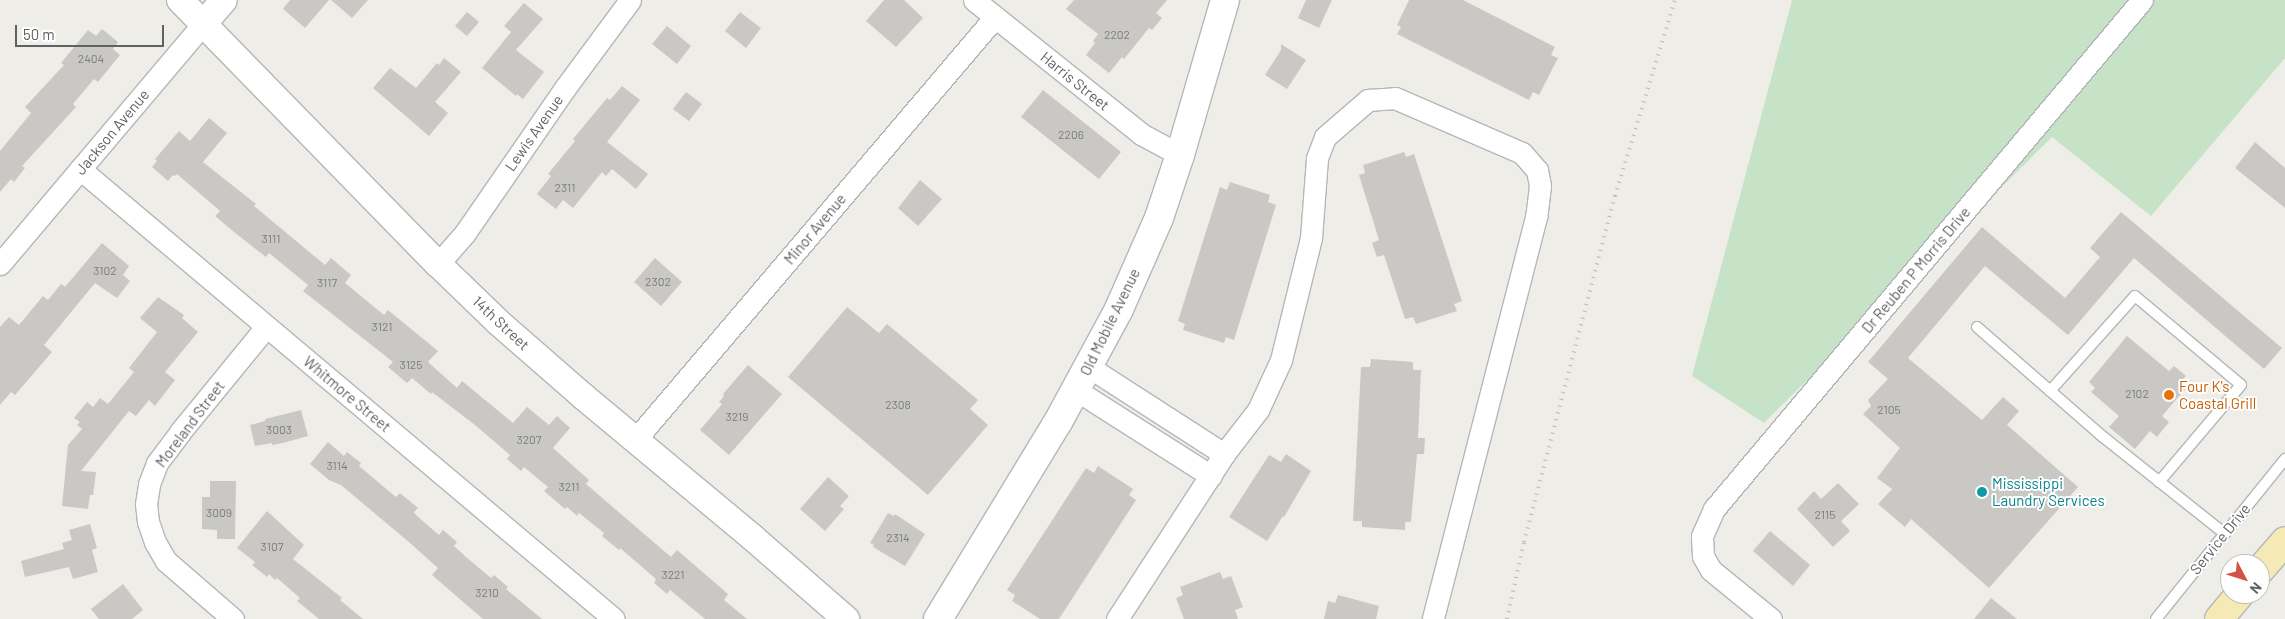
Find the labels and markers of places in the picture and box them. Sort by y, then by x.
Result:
place label: Four K's Coastal Grill [2179,377,2256,412]
marker: Four K's Coastal Grill [2163,389,2175,401]
place label: Mississippi Laundry Services [1992,474,2105,509]
marker: Mississippi Laundry Services [1976,486,1988,498]

